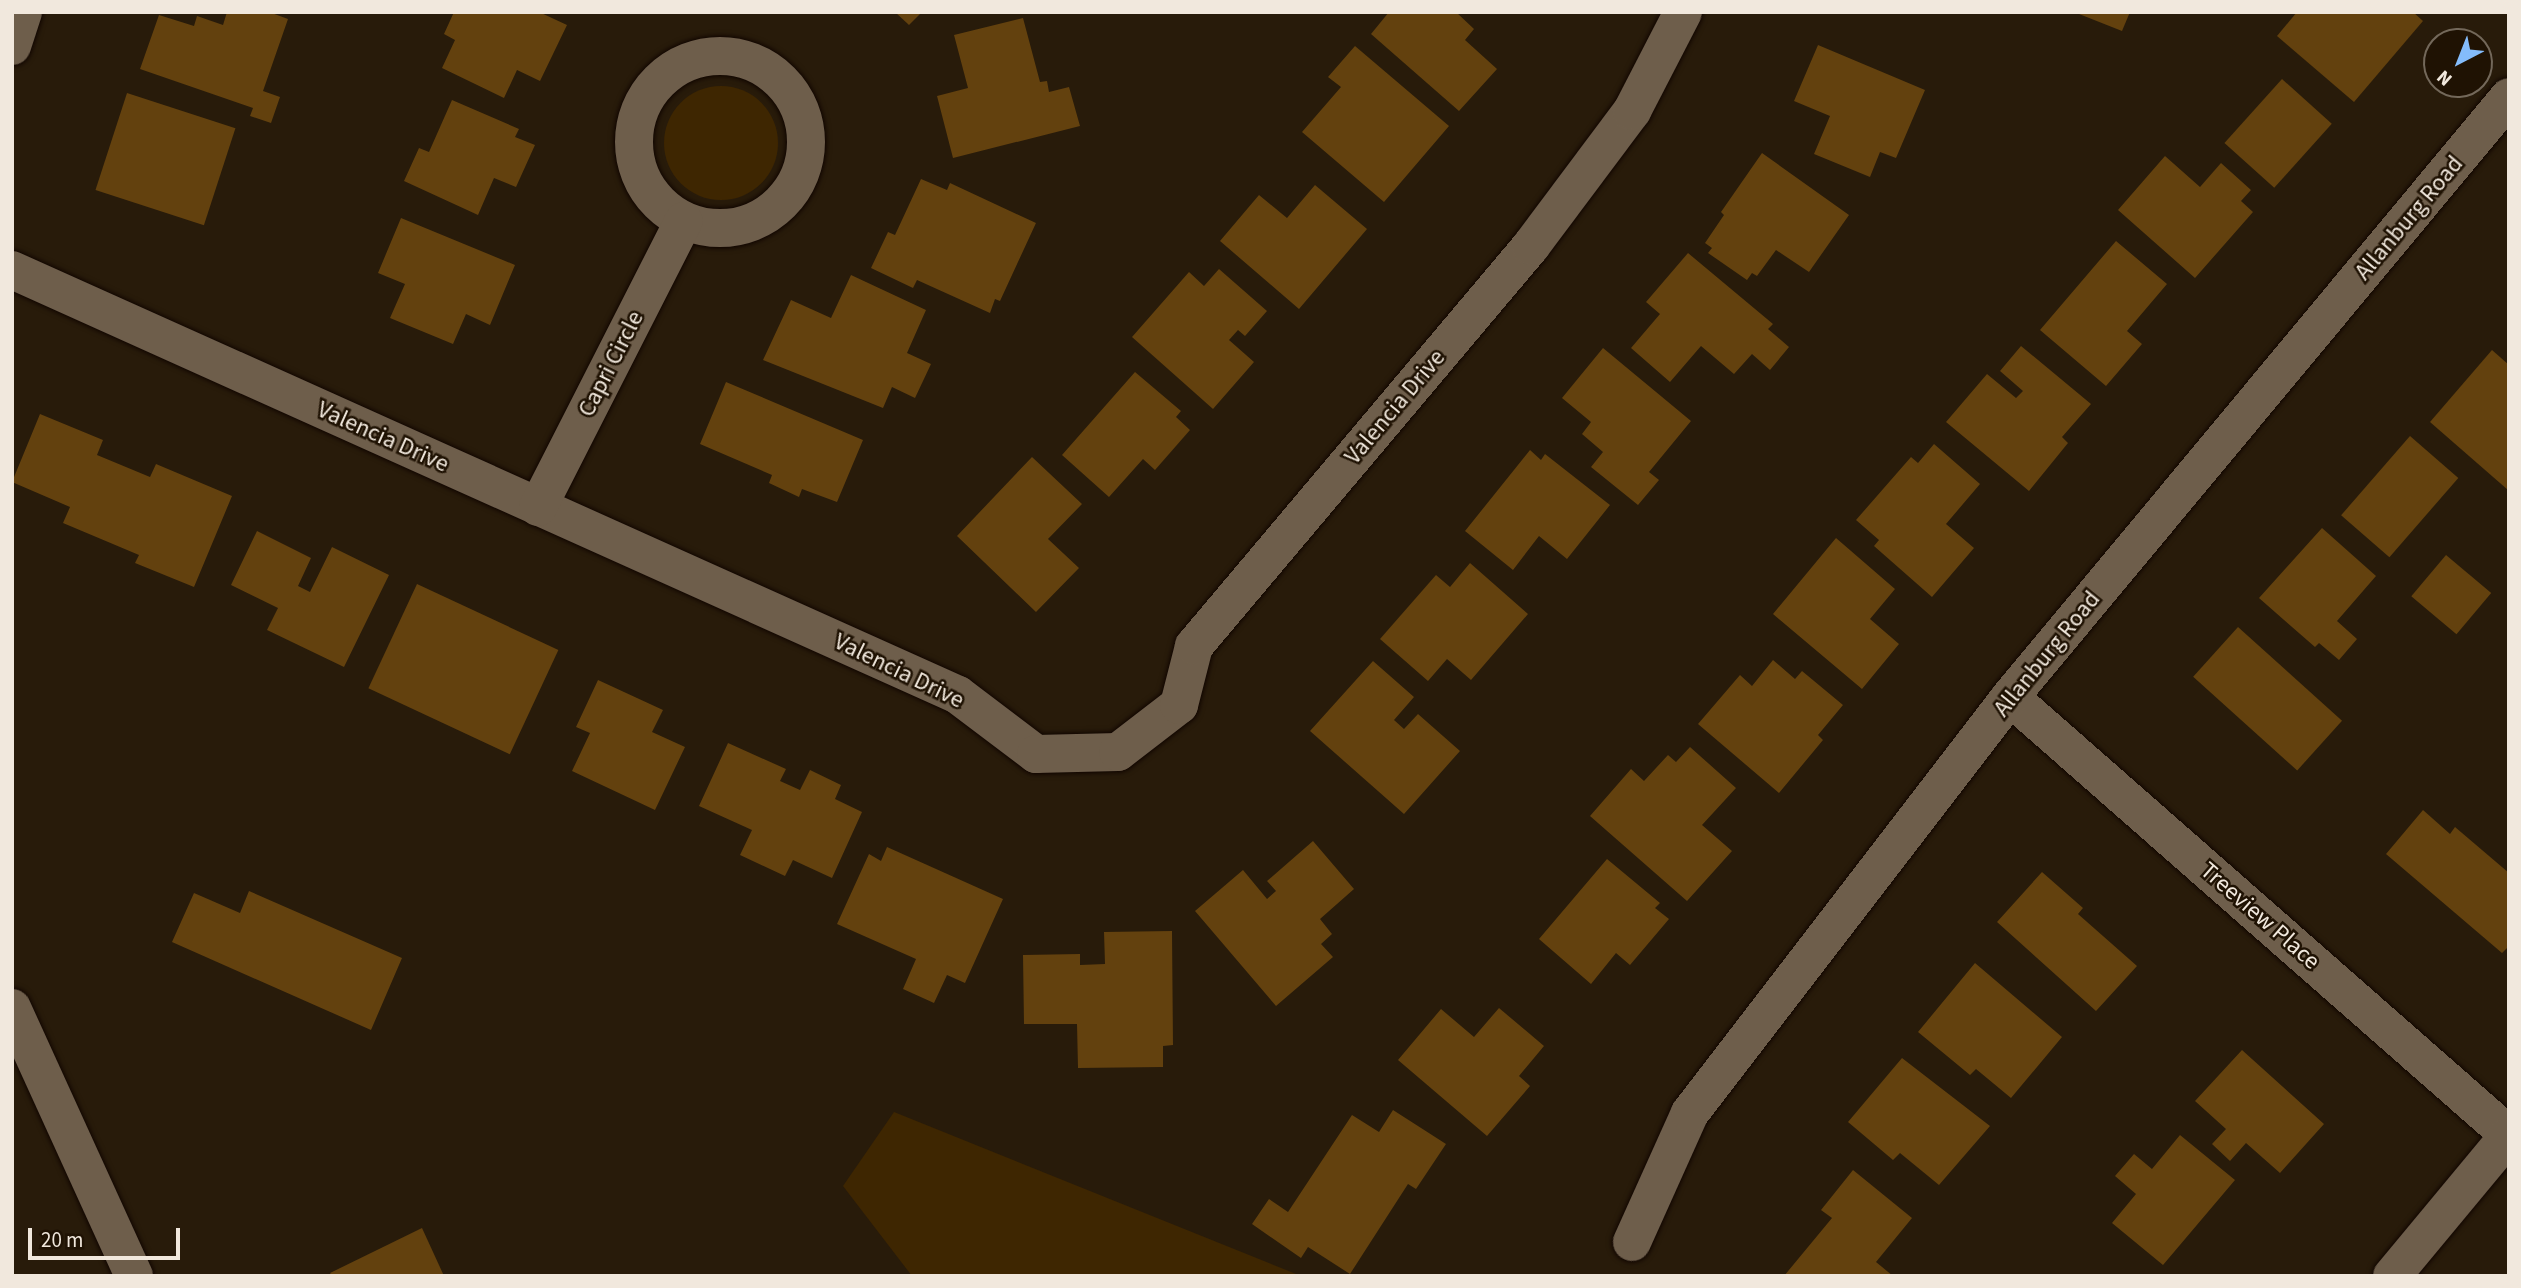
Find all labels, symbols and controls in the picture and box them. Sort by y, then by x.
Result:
north arrow [2423,28,2493,98]
text: N [2431,63,2459,92]
street label: Allanburg Road [2349,150,2469,286]
street label: Capri Circle [572,306,650,422]
street label: Valencia Drive [1339,344,1451,470]
street label: Valencia Drive [313,395,453,479]
street label: Allanburg Road [1988,585,2106,723]
street label: Valencia Drive [829,627,969,715]
street label: Treeview Place [2194,856,2326,976]
scale bar [32,1214,184,1258]
text: 20 m [41,1225,83,1255]

